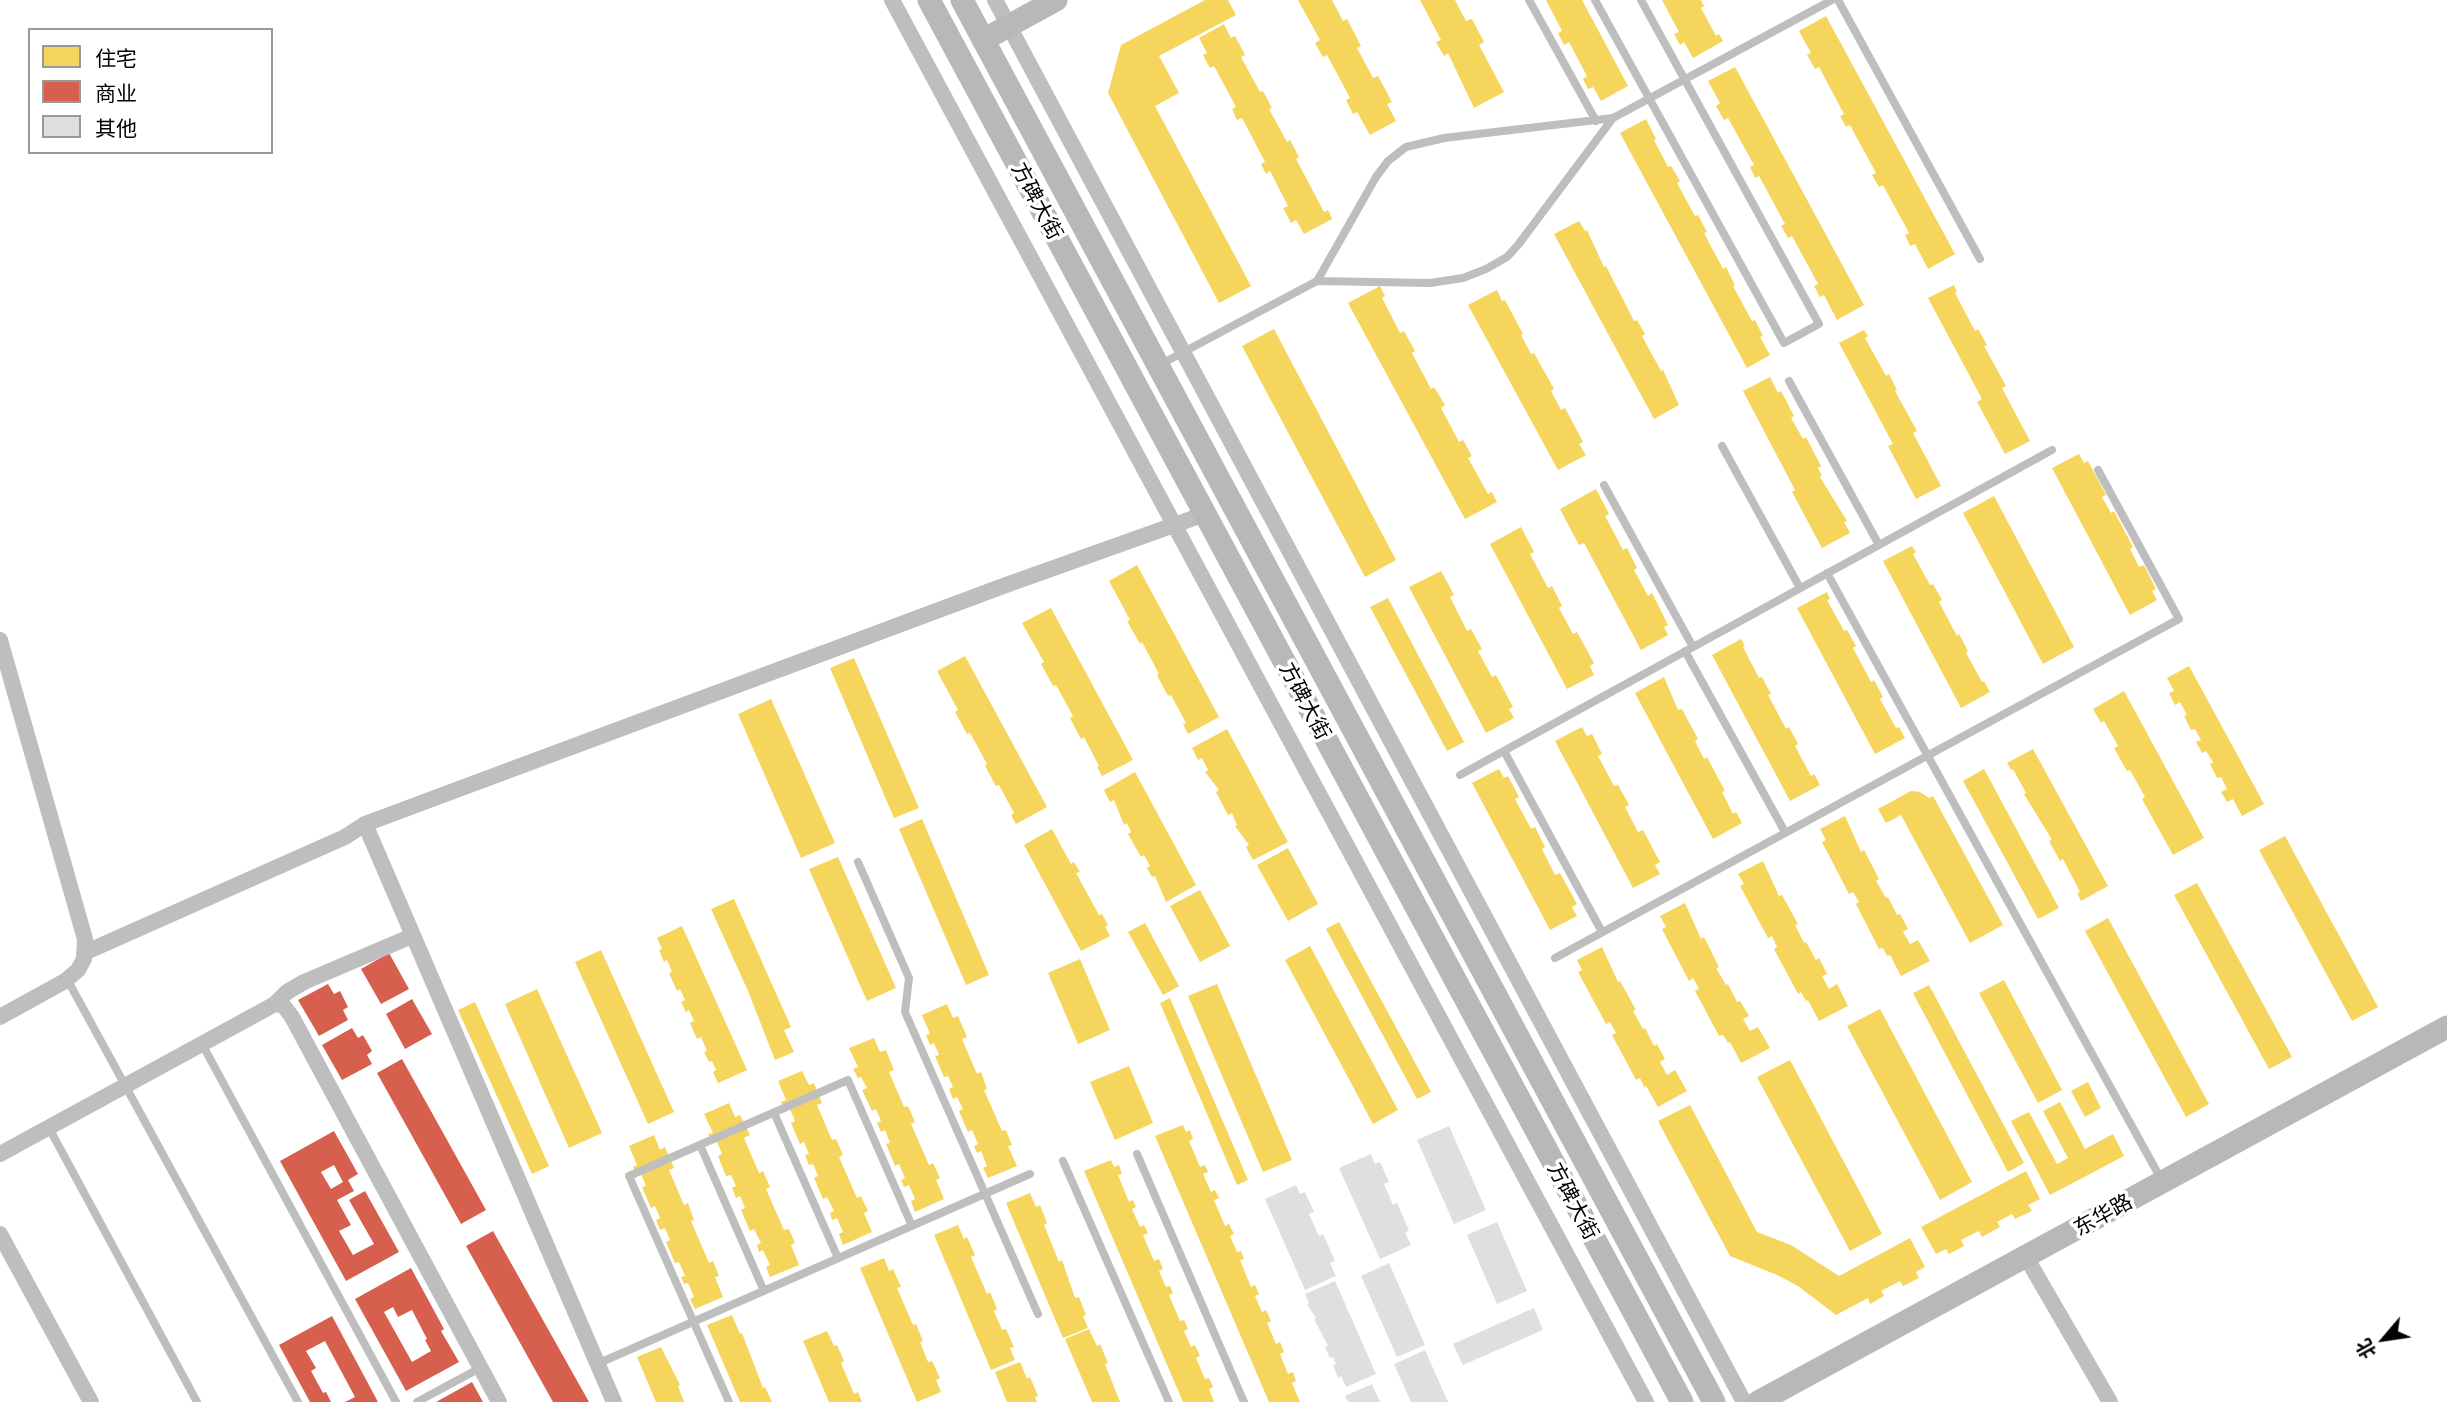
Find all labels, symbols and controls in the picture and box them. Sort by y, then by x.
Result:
legend [28,28,273,154]
text: 住宅 [95,46,137,70]
text: 商业 [95,81,137,105]
text: 其他 [95,116,137,140]
street label: 方碑大街 [1006,158,1068,244]
street label: 方碑大街 [1274,658,1336,744]
street label: 方碑大街 [1542,1158,1604,1244]
street label: 东华路 [2069,1189,2137,1241]
north arrow [2349,1304,2419,1374]
text: 北 [2351,1336,2380,1363]

